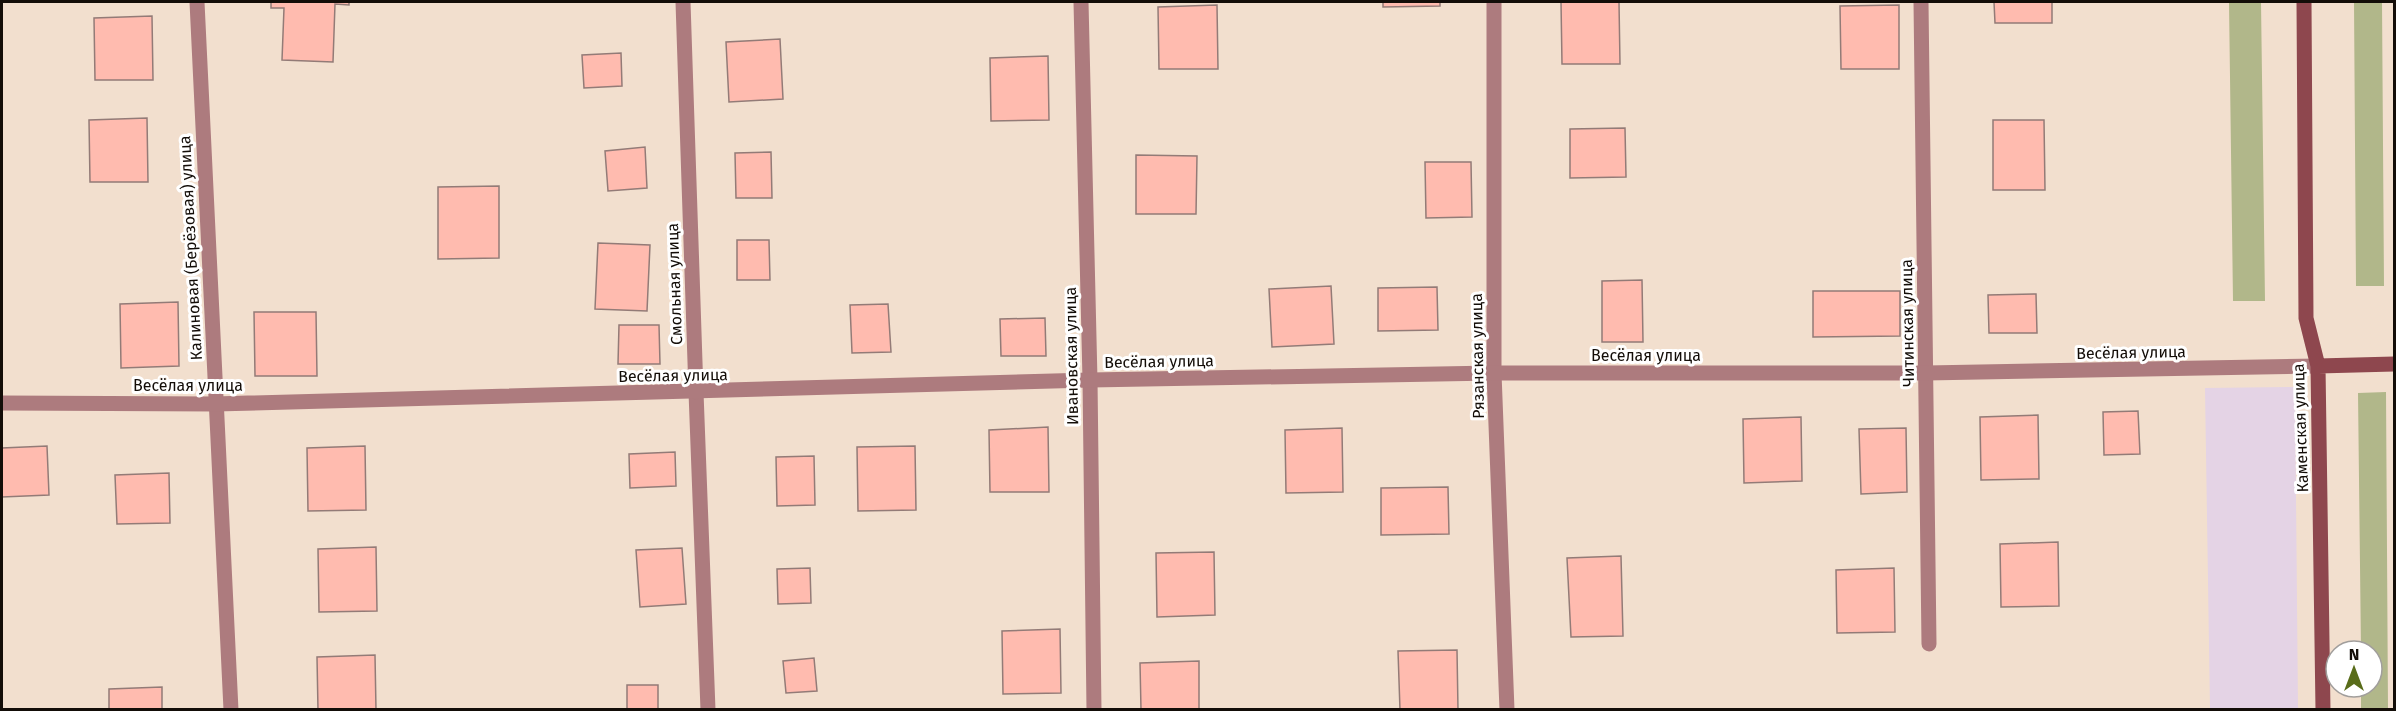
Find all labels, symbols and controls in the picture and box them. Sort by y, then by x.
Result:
street label: Калиновая (Берёзовая) улица [175,135,206,361]
street label: Смольная улица [663,223,686,345]
street label: Читинская улица [1897,259,1918,387]
street label: Ивановская улица [1061,287,1082,425]
street label: Рязанская улица [1467,293,1488,419]
street label: Весёлая улица [2076,342,2186,363]
street label: Весёлая улица [1591,346,1701,365]
street label: Весёлая улица [1104,351,1214,372]
street label: Каменская улица [2289,363,2312,493]
street label: Весёлая улица [618,365,728,386]
street label: Весёлая улица [133,376,243,395]
north arrow [2324,639,2384,699]
text: N [2349,645,2359,664]

